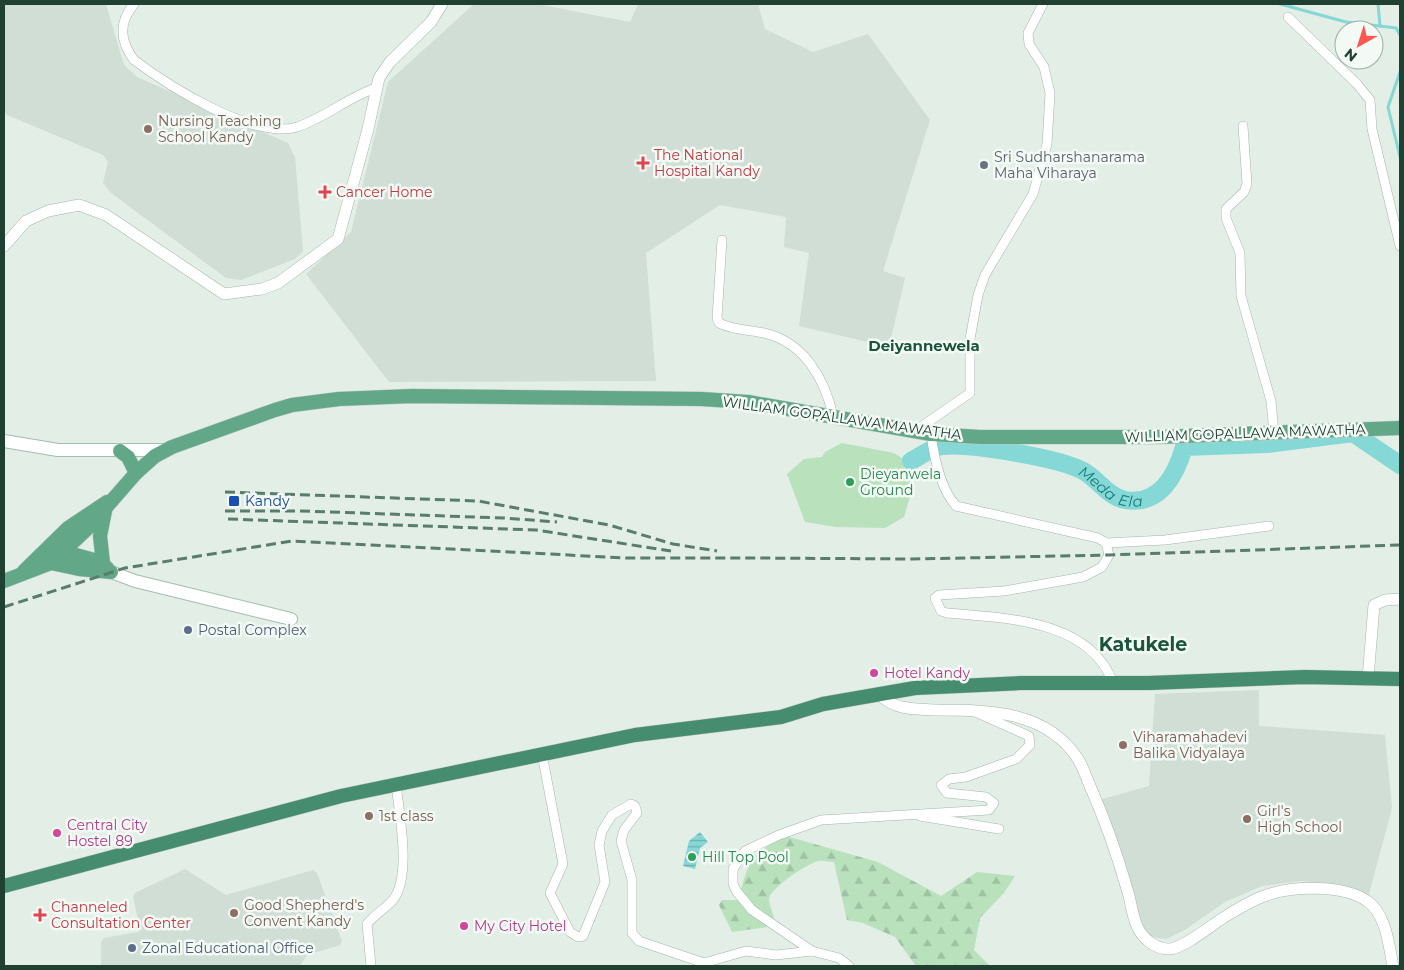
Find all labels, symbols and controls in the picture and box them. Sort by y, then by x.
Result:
north arrow [1334,20,1384,70]
text: N [1341,45,1361,66]
place label: Nursing Teaching School Kandy [158,112,282,146]
marker: Nursing Teaching School Kandy [142,123,154,135]
place label: The National Hospital Kandy [654,146,760,180]
place label: Sri Sudharshanarama Maha Viharaya [994,148,1145,182]
marker: The National Hospital Kandy [636,156,650,170]
marker: Sri Sudharshanarama Maha Viharaya [978,159,990,171]
place label: Cancer Home [336,183,433,201]
marker: Cancer Home [318,185,332,199]
district label: Deiyannewela [868,336,980,355]
street label: WILLIAM GOPALLAWA MAWATHA [721,392,964,444]
street label: WILLIAM GOPALLAWA MAWATHA [1124,420,1367,446]
water label: Meda Ela [1076,461,1144,510]
place label: Dieyanwela Ground [860,465,941,499]
marker: Dieyanwela Ground [844,476,856,488]
place label: Kandy [245,492,290,510]
marker: Kandy [227,494,241,508]
place label: Postal Complex [198,621,307,639]
marker: Postal Complex [182,624,194,636]
district label: Katukele [1099,633,1187,656]
place label: Hotel Kandy [884,664,970,682]
marker: Hotel Kandy [868,667,880,679]
place label: Viharamahadevi Balika Vidyalaya [1133,728,1247,762]
marker: Viharamahadevi Balika Vidyalaya [1117,739,1129,751]
place label: Girl's High School [1257,802,1342,836]
place label: 1st class [379,807,434,825]
marker: 1st class [363,810,375,822]
marker: Girl's High School [1241,813,1253,825]
place label: Central City Hostel 89 [67,816,148,850]
marker: Central City Hostel 89 [51,827,63,839]
place label: Hill Top Pool [702,848,789,866]
marker: Hill Top Pool [686,851,698,863]
place label: Good Shepherd's Convent Kandy [244,896,364,930]
place label: Channeled Consultation Center [51,898,191,932]
marker: Good Shepherd's Convent Kandy [228,907,240,919]
marker: Channeled Consultation Center [33,908,47,922]
place label: My City Hotel [474,917,566,935]
marker: My City Hotel [458,920,470,932]
place label: Zonal Educational Office [142,939,314,957]
marker: Zonal Educational Office [126,942,138,954]

